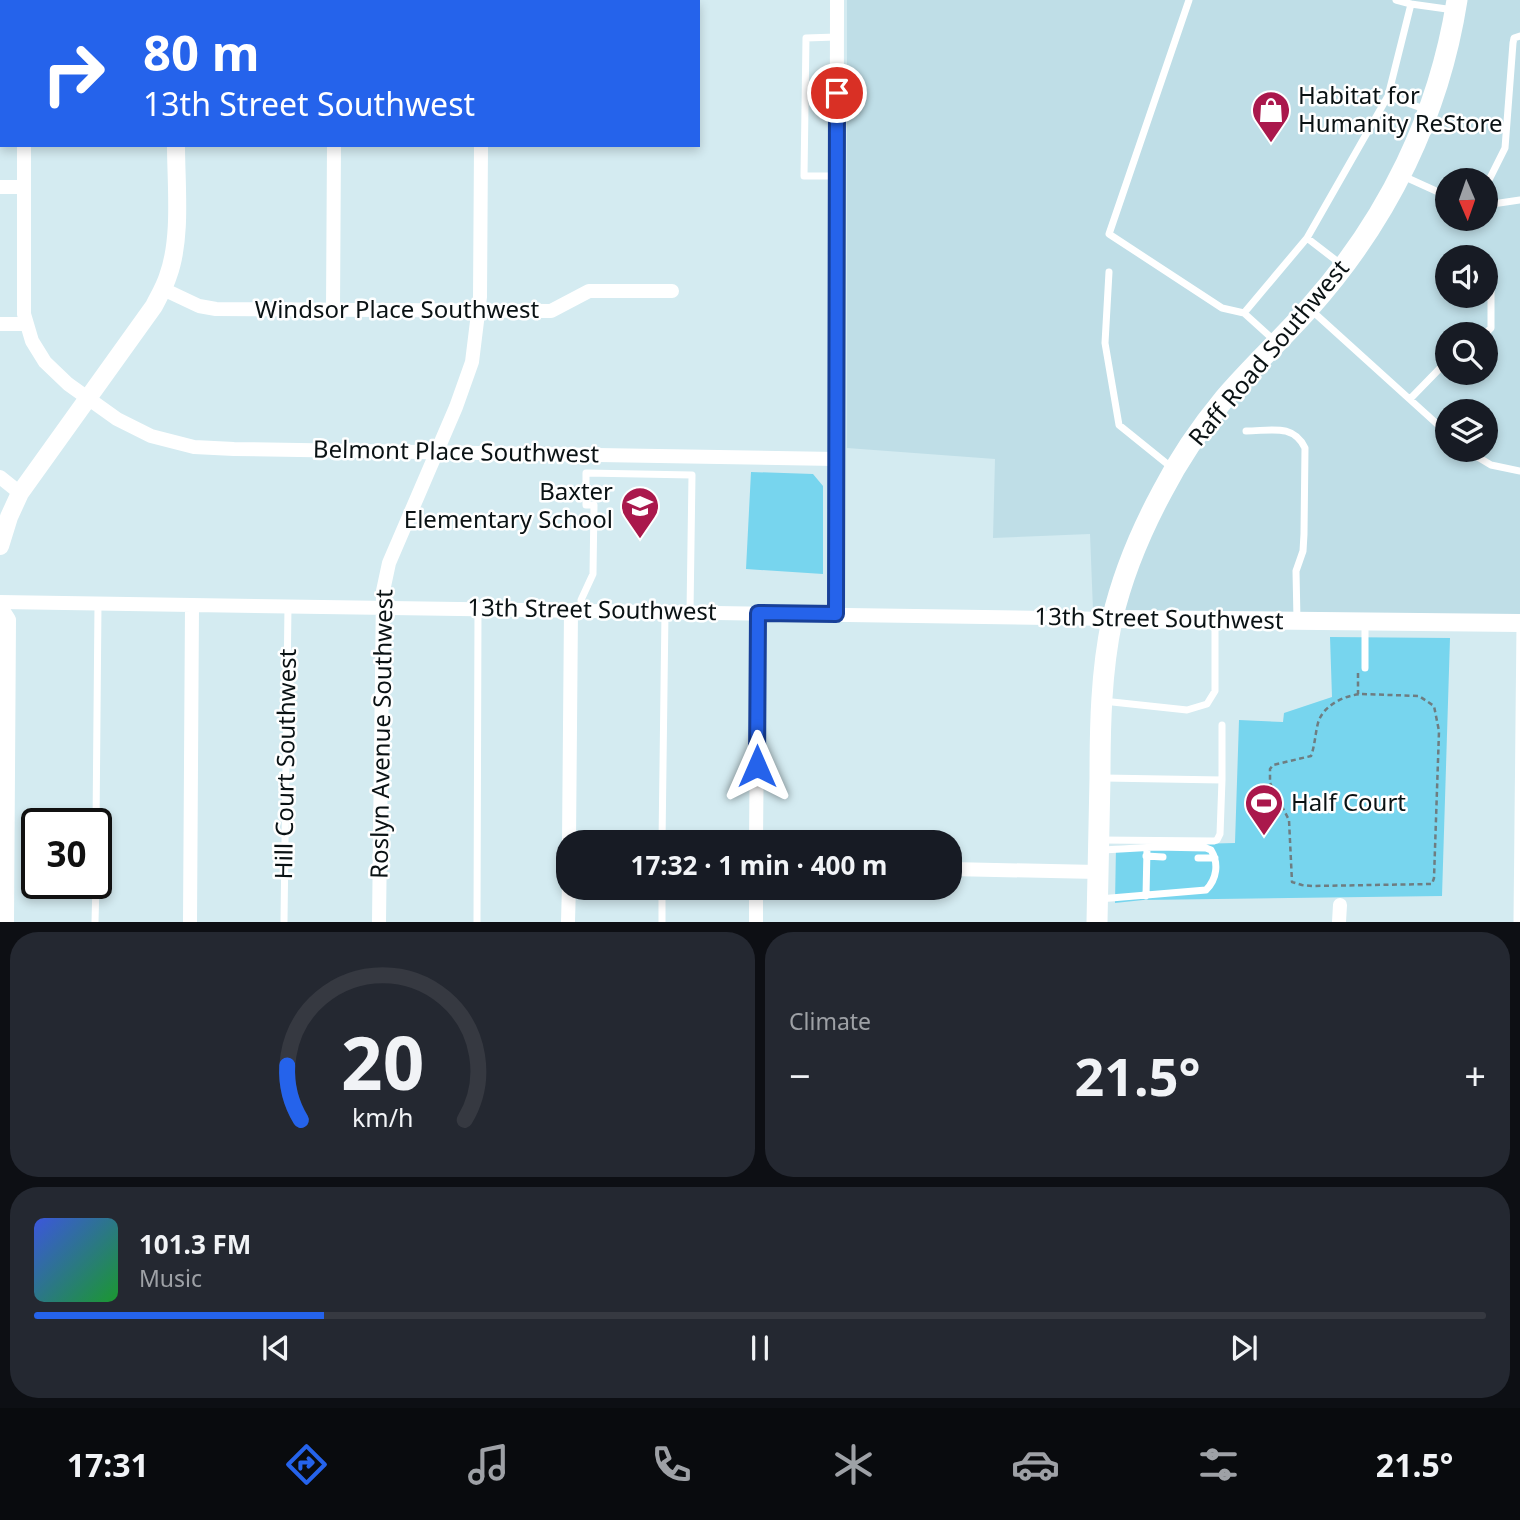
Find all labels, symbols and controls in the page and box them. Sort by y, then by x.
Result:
text: 80 m [143,19,260,85]
icon: right [28,28,119,119]
pin [807,63,867,123]
icon: arrive [818,74,856,112]
place label: Habitat for Humanity ReStore [1298,78,1502,139]
text: 13th Street Southwest [143,82,475,125]
shop icon: Habitat for Humanity ReStore [1250,89,1292,144]
north arrow [1435,168,1498,231]
map controls [1435,168,1498,462]
button: sound [1435,245,1498,308]
street label: Raff Road Southwest [1180,252,1356,452]
street label: Windsor Place Southwest [255,292,539,325]
button: search [1435,322,1498,385]
button: layers [1435,399,1498,462]
street label: Belmont Place Southwest [313,432,600,469]
place label: Baxter Elementary School [404,474,613,535]
school or university icon: Baxter Elementary School [619,485,661,540]
street label: Roslyn Avenue Southwest [361,589,400,879]
street label: 13th Street Southwest [467,590,717,627]
street label: 13th Street Southwest [1034,599,1284,636]
street label: Hill Court Southwest [266,648,303,880]
position arrow [720,729,794,803]
sports icon: Half Court [1243,782,1285,837]
place label: Half Court [1291,785,1406,818]
speed limit sign: 30 [21,808,112,899]
text: 17:32 · 1 min · 400 m [631,847,887,883]
text: Climate [789,1005,871,1037]
text: 20 [341,1013,424,1112]
text: 21.5° [1075,1040,1200,1111]
text: − [789,1049,811,1101]
text: + [1464,1049,1486,1101]
text: km/h [352,1100,413,1134]
text: 101.3 FM [139,1226,251,1262]
text: Music [139,1262,202,1294]
icon: previous [257,1329,295,1367]
icon: pause [741,1329,779,1367]
icon: next [1225,1329,1263,1367]
icon: directions [282,1440,331,1489]
icon: music [464,1440,513,1489]
icon: phone [647,1440,696,1489]
icon: climate [829,1440,878,1489]
icon: car [1011,1440,1060,1489]
icon: filters [1194,1440,1243,1489]
text: 17:31 [67,1443,149,1486]
text: 21.5° [1376,1443,1453,1486]

